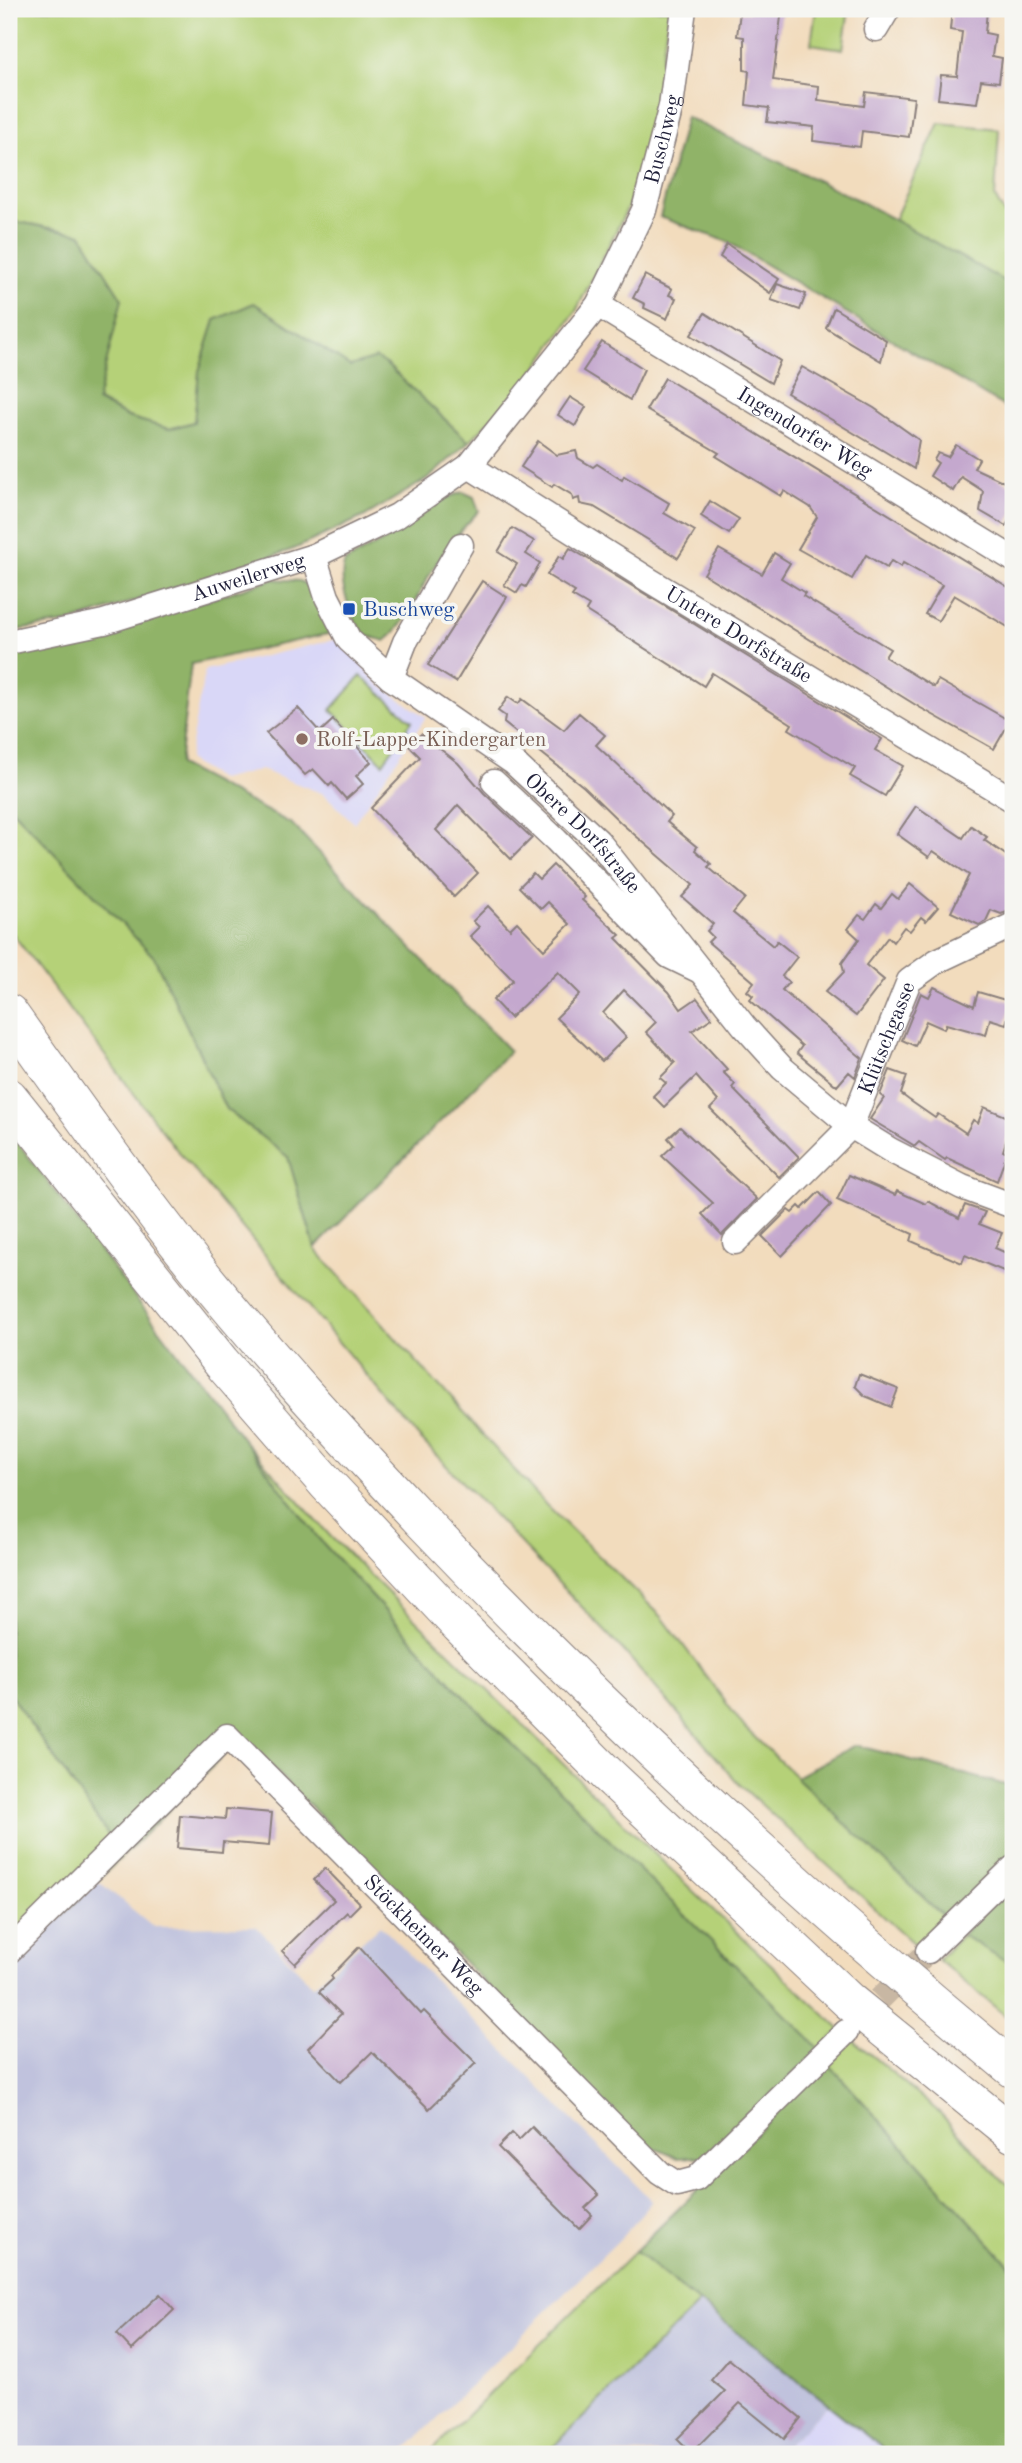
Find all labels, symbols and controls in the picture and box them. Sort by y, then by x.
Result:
street label: Buschweg [642,93,685,187]
street label: Ingendorfer Weg [733,384,876,483]
street label: Auweilerweg [189,550,309,606]
street label: Untere Dorfstraße [661,583,815,688]
place label: Buschweg [363,600,455,621]
marker: Buschweg [341,601,357,617]
place label: Rolf-Lappe-Kindergarten [316,730,546,751]
marker: Rolf-Lappe-Kindergarten [294,731,310,747]
street label: Obere Dorfstraße [520,770,644,898]
street label: Klütschgasse [856,979,920,1098]
street label: Stöckheimer Weg [359,1872,487,2001]

